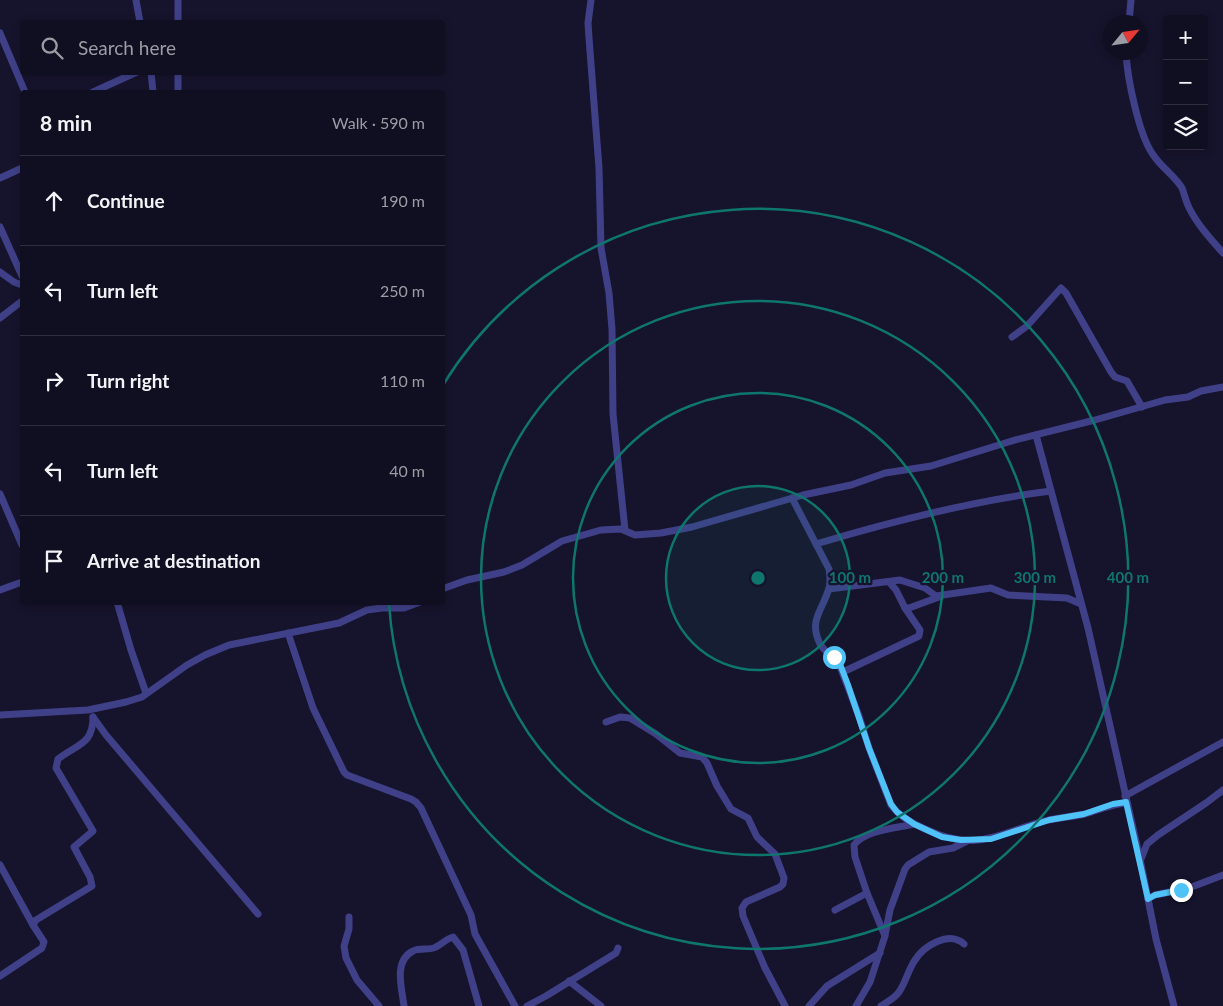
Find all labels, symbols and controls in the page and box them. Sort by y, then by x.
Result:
north arrow [1103,15,1148,60]
map controls [1163,15,1208,150]
button: + [1163,15,1208,60]
search box [20,20,445,75]
icon: search [38,34,66,62]
text: Search here [78,36,176,59]
button: − [1163,60,1208,105]
button: layers [1163,105,1208,150]
text: 8 min [40,110,92,135]
text: Walk · 590 m [332,113,425,132]
icon: ahead [40,187,68,215]
text: Continue [87,189,165,212]
text: 190 m [380,191,425,210]
icon: left [40,277,68,305]
text: Turn left [87,279,158,302]
text: 250 m [380,281,425,300]
icon: right [40,367,68,395]
text: Turn right [87,369,169,392]
text: 110 m [380,371,425,390]
icon: left [40,457,68,485]
text: Turn left [87,459,158,482]
text: 40 m [389,461,425,480]
icon: arrive [40,547,68,575]
text: Arrive at destination [87,549,260,572]
text: 100 m [829,568,871,586]
text: 200 m [922,568,964,586]
text: 300 m [1014,568,1056,586]
text: 400 m [1107,568,1149,586]
centre of rings [749,569,767,587]
route start [823,646,846,669]
route end [1170,879,1193,902]

